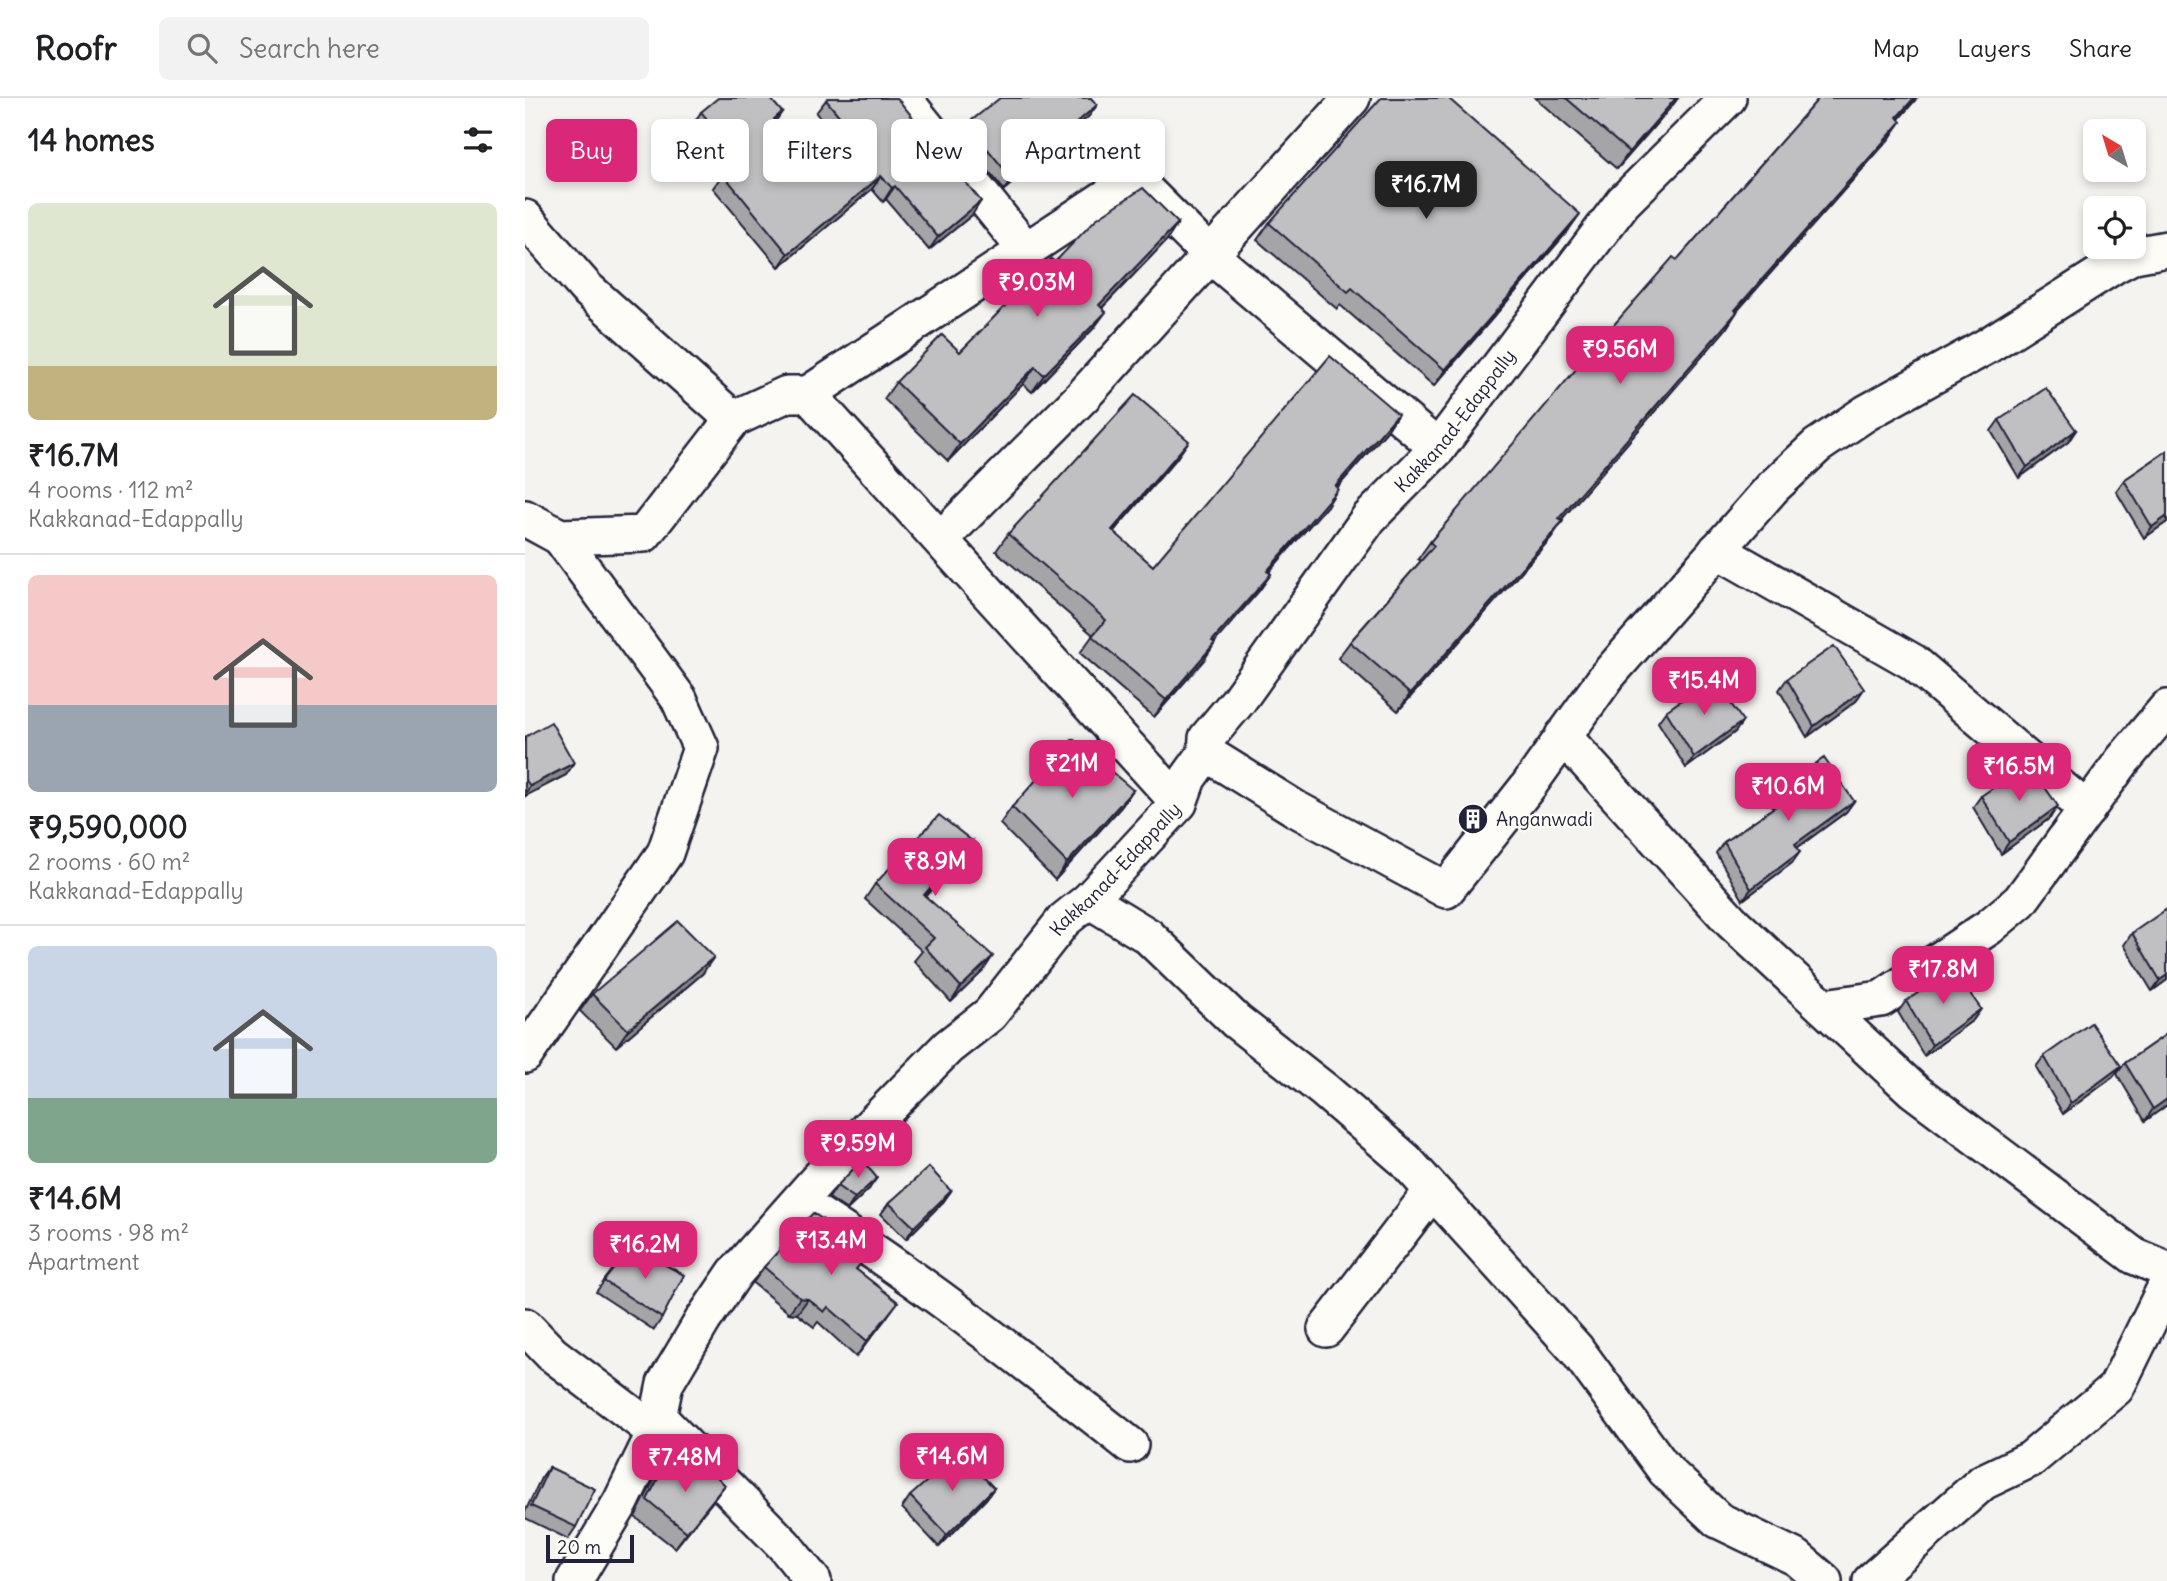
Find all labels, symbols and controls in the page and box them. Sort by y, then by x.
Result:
search box [159,17,649,80]
text: Roofr [35,27,117,69]
icon: search [183,29,221,67]
text: Search here [239,32,380,65]
text: Map [1873,33,1919,63]
text: Layers [1957,33,2031,63]
text: Share [2069,33,2132,63]
chip: Buy [546,119,637,182]
chip: Rent [651,119,749,182]
chip: Filters [763,119,877,182]
chip: New [891,119,987,182]
chip: Apartment [1001,119,1165,182]
north arrow [2083,119,2145,182]
map controls [2083,119,2146,259]
text: 14 homes [28,121,155,159]
icon: filters [459,121,497,159]
pin: ₹16.7M [1369,162,1483,221]
text: ₹16.7M [1391,169,1461,198]
button: locate [2083,196,2146,259]
icon: home [200,248,326,374]
pin: ₹9.03M [980,260,1094,319]
text: ₹9.03M [998,267,1076,296]
pin: ₹9.56M [1563,327,1677,386]
text: ₹9.56M [1582,334,1658,363]
street label: Kakkanad-Edappally [1389,344,1520,497]
text: ₹16.7M [28,436,120,474]
text: 4 rooms · 112 m² [28,475,194,504]
text: Kakkanad-Edappally [28,504,244,533]
icon: home [200,620,326,746]
pin: ₹15.4M [1647,658,1761,717]
text: ₹15.4M [1668,665,1740,694]
pin: ₹21M [1031,740,1113,800]
pin: ₹16.5M [1962,744,2076,803]
text: ₹21M [1045,748,1099,777]
text: ₹16.5M [1983,751,2055,780]
pin: ₹10.6M [1731,764,1845,823]
text: ₹10.6M [1751,771,1825,800]
street label: Kakkanad-Edappally [1044,797,1186,941]
building icon: Anganwadi [1456,802,1490,836]
place label: Anganwadi [1496,807,1593,831]
text: ₹9,590,000 [28,808,188,846]
pin: ₹8.9M [886,838,984,898]
text: ₹8.9M [903,846,967,875]
text: 2 rooms · 60 m² [28,847,190,876]
text: Kakkanad-Edappally [28,876,244,905]
pin: ₹17.8M [1886,946,2000,1006]
text: ₹17.8M [1908,954,1978,983]
icon: home [200,991,326,1117]
pin: ₹9.59M [801,1121,915,1180]
text: ₹9.59M [820,1128,896,1157]
text: ₹14.6M [28,1179,122,1217]
text: 3 rooms · 98 m² [28,1218,189,1247]
pin: ₹13.4M [774,1218,888,1277]
pin: ₹16.2M [588,1222,702,1281]
text: ₹13.4M [795,1225,867,1254]
text: ₹16.2M [609,1229,681,1258]
text: Apartment [28,1247,140,1276]
pin: ₹7.48M [628,1434,742,1494]
pin: ₹14.6M [895,1434,1009,1493]
text: ₹14.6M [916,1441,988,1470]
text: ₹7.48M [648,1442,722,1471]
scale bar [546,1532,633,1564]
text: 20 m [557,1535,601,1559]

